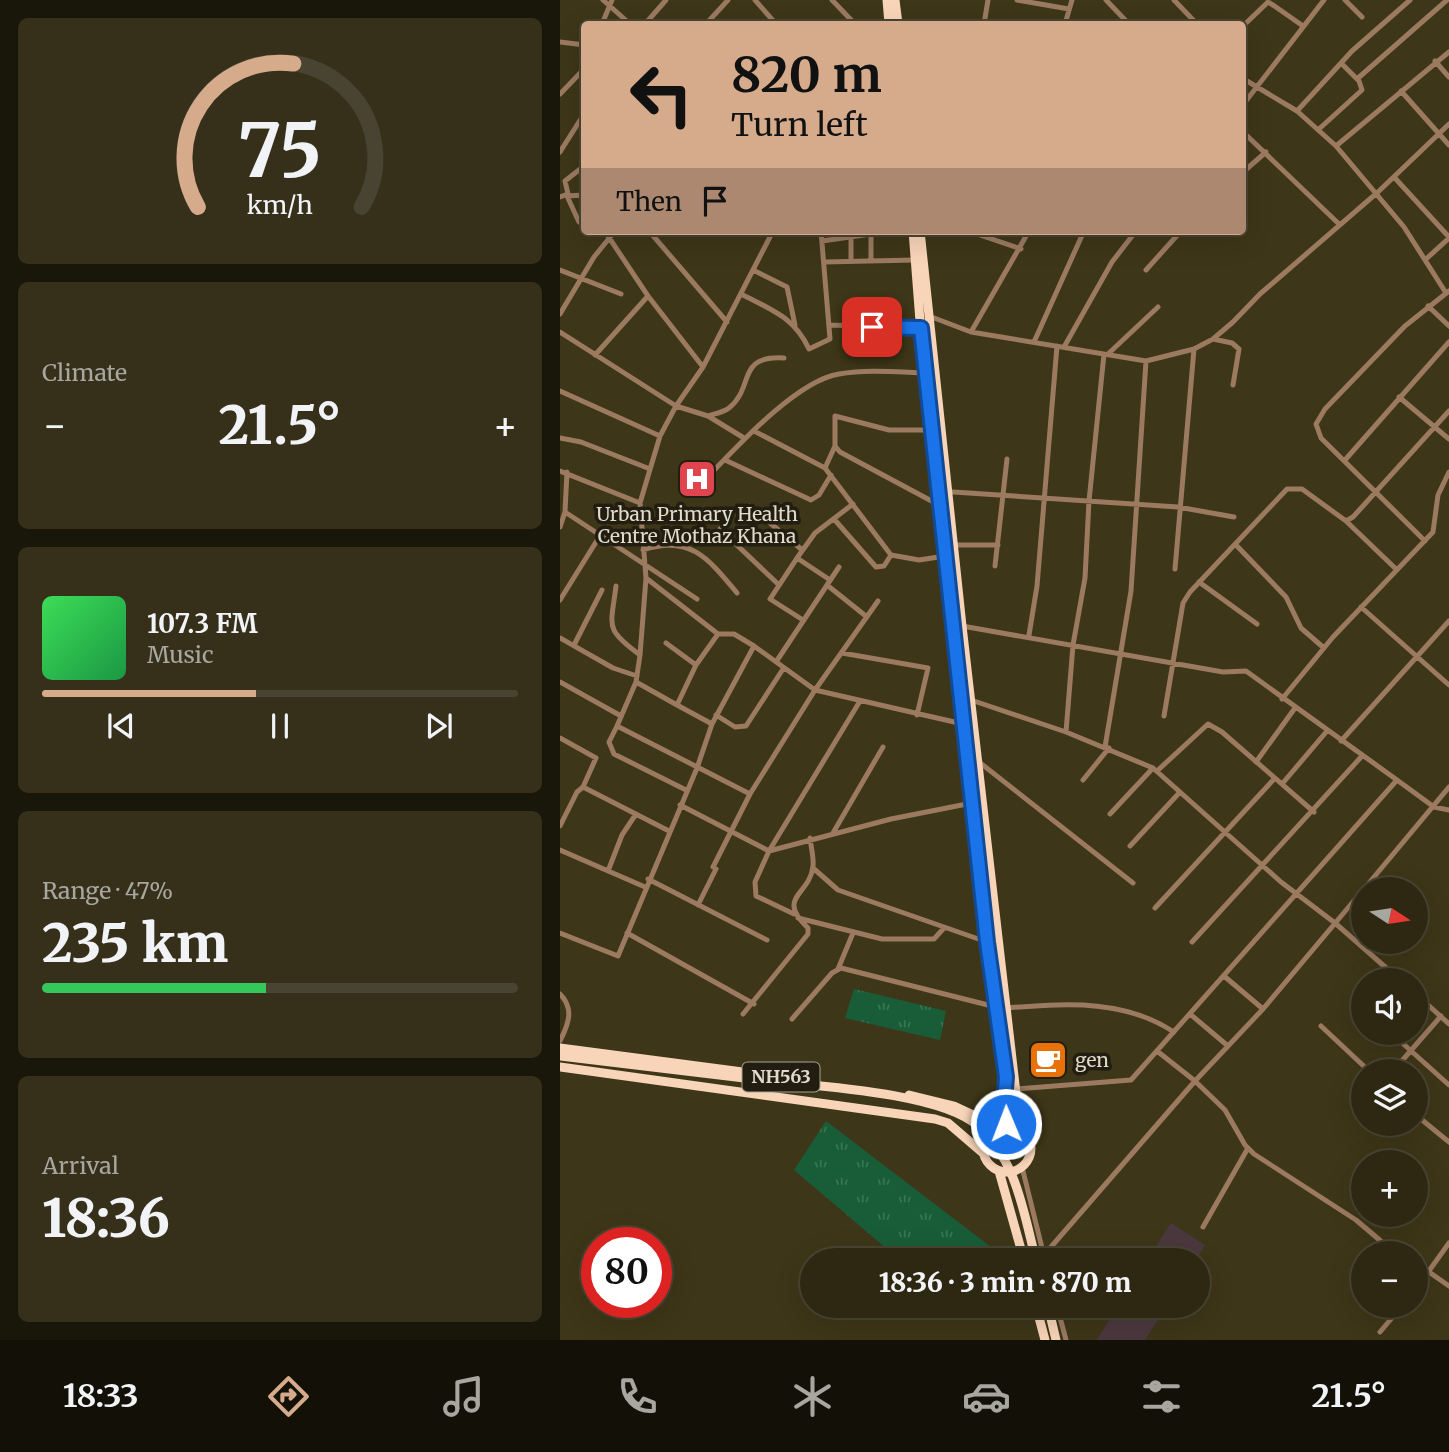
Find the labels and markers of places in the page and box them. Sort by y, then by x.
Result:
pin [842,297,902,357]
hospital icon: Urban Primary Health Centre Mothaz Khana [676,458,718,500]
place label: Urban Primary Health Centre Mothaz Khana [596,502,798,548]
cafe icon: gen [1027,1039,1069,1081]
place label: gen [1075,1048,1109,1072]

